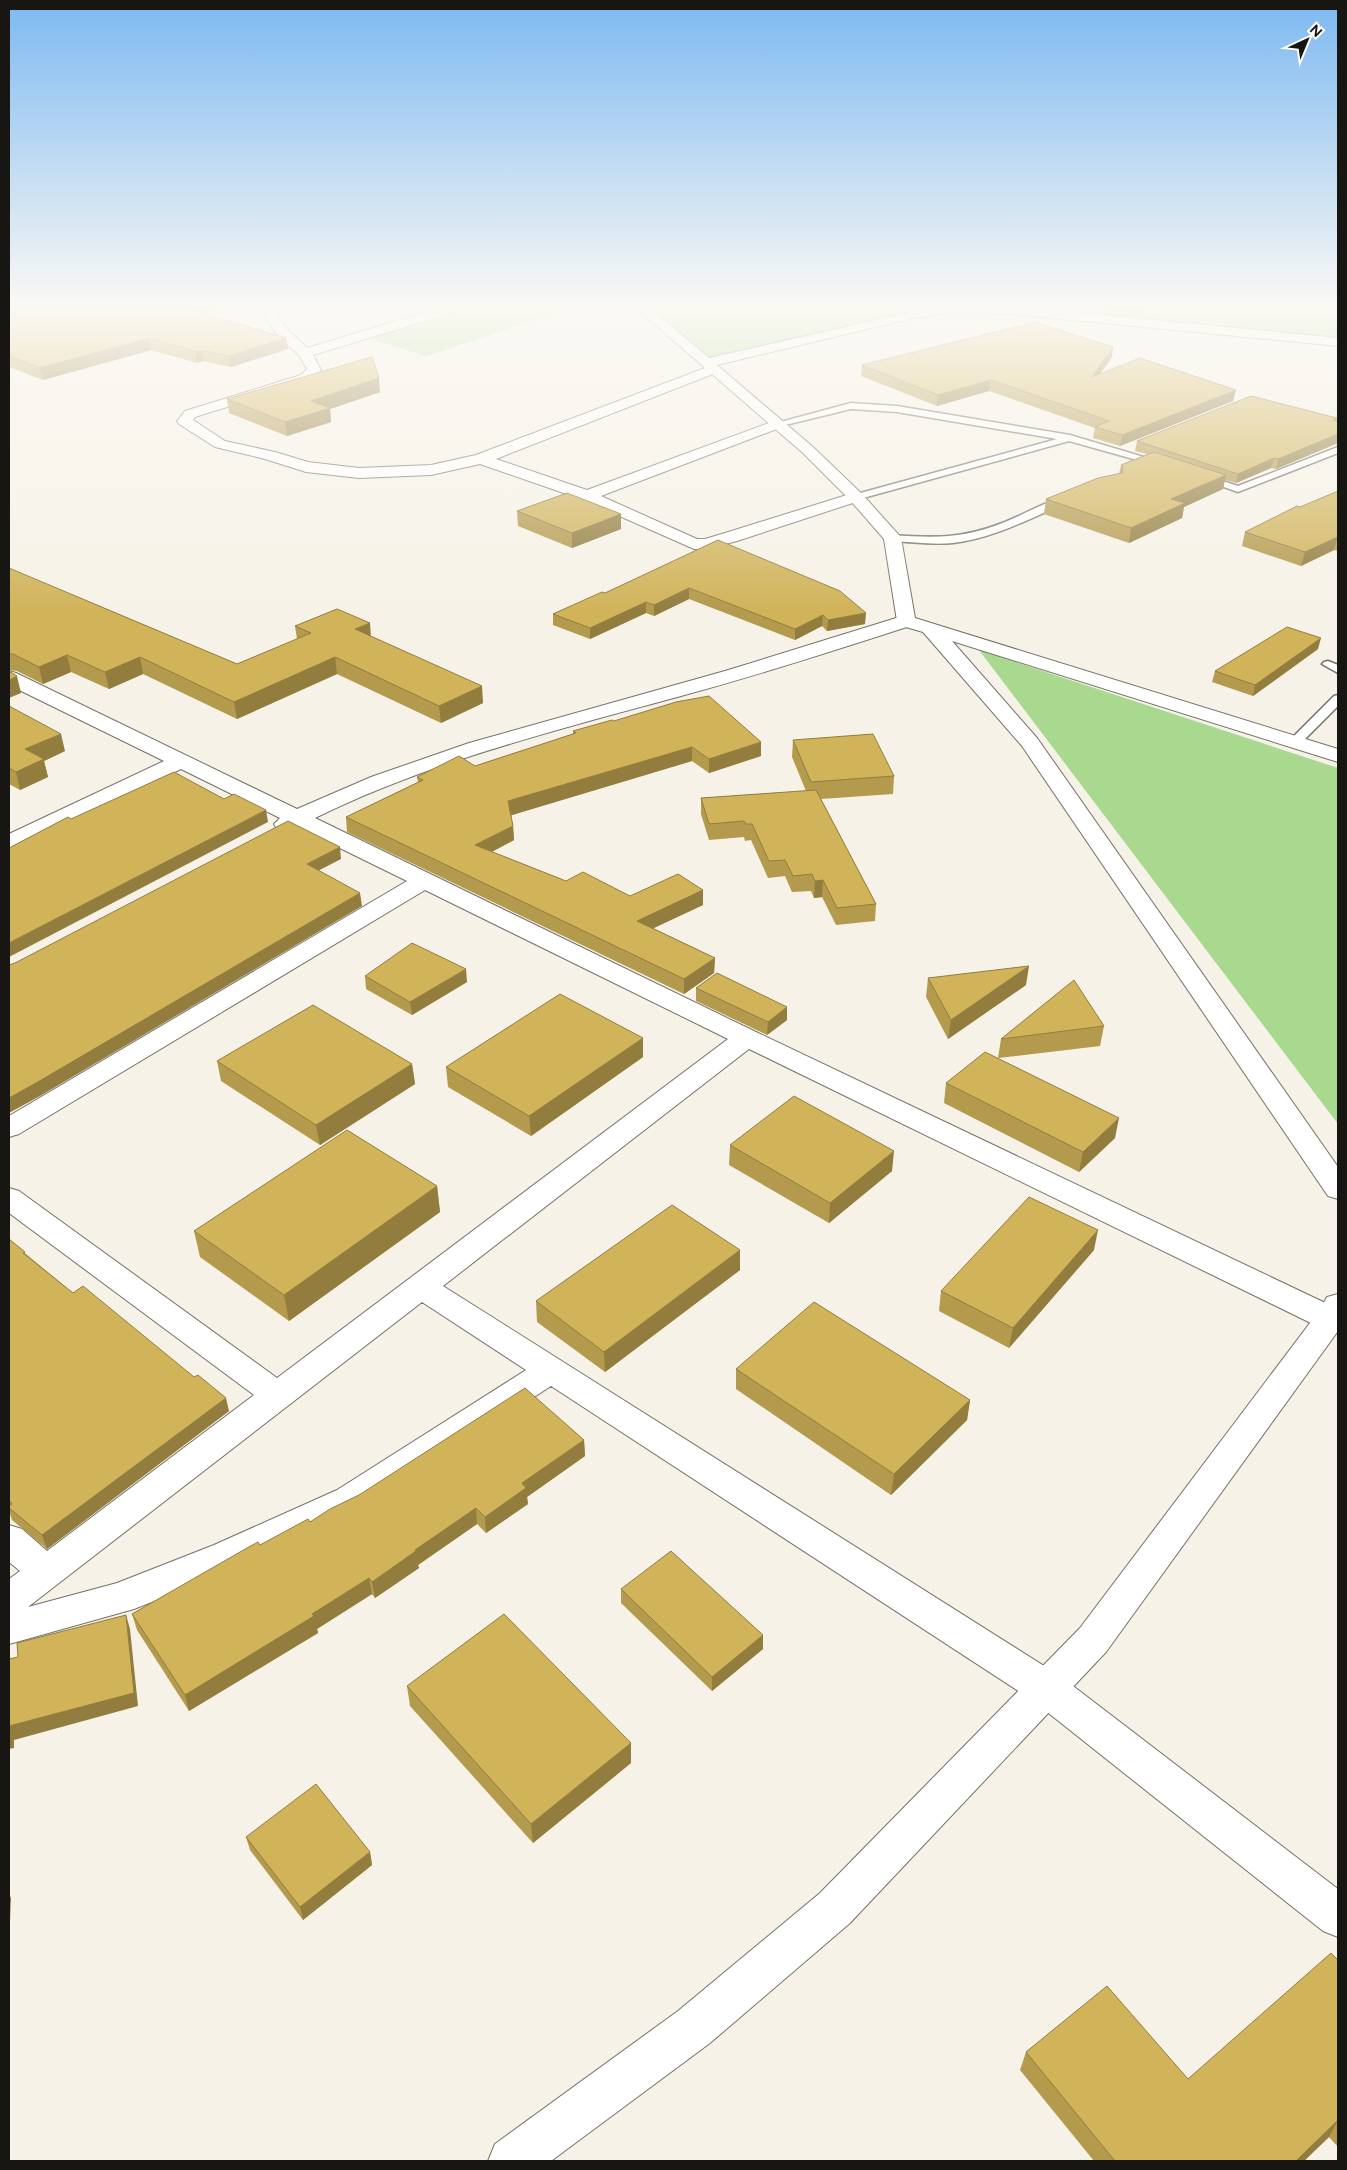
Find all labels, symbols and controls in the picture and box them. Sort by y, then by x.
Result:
north arrow [1282,15,1332,65]
text: N [1306,21,1325,41]

